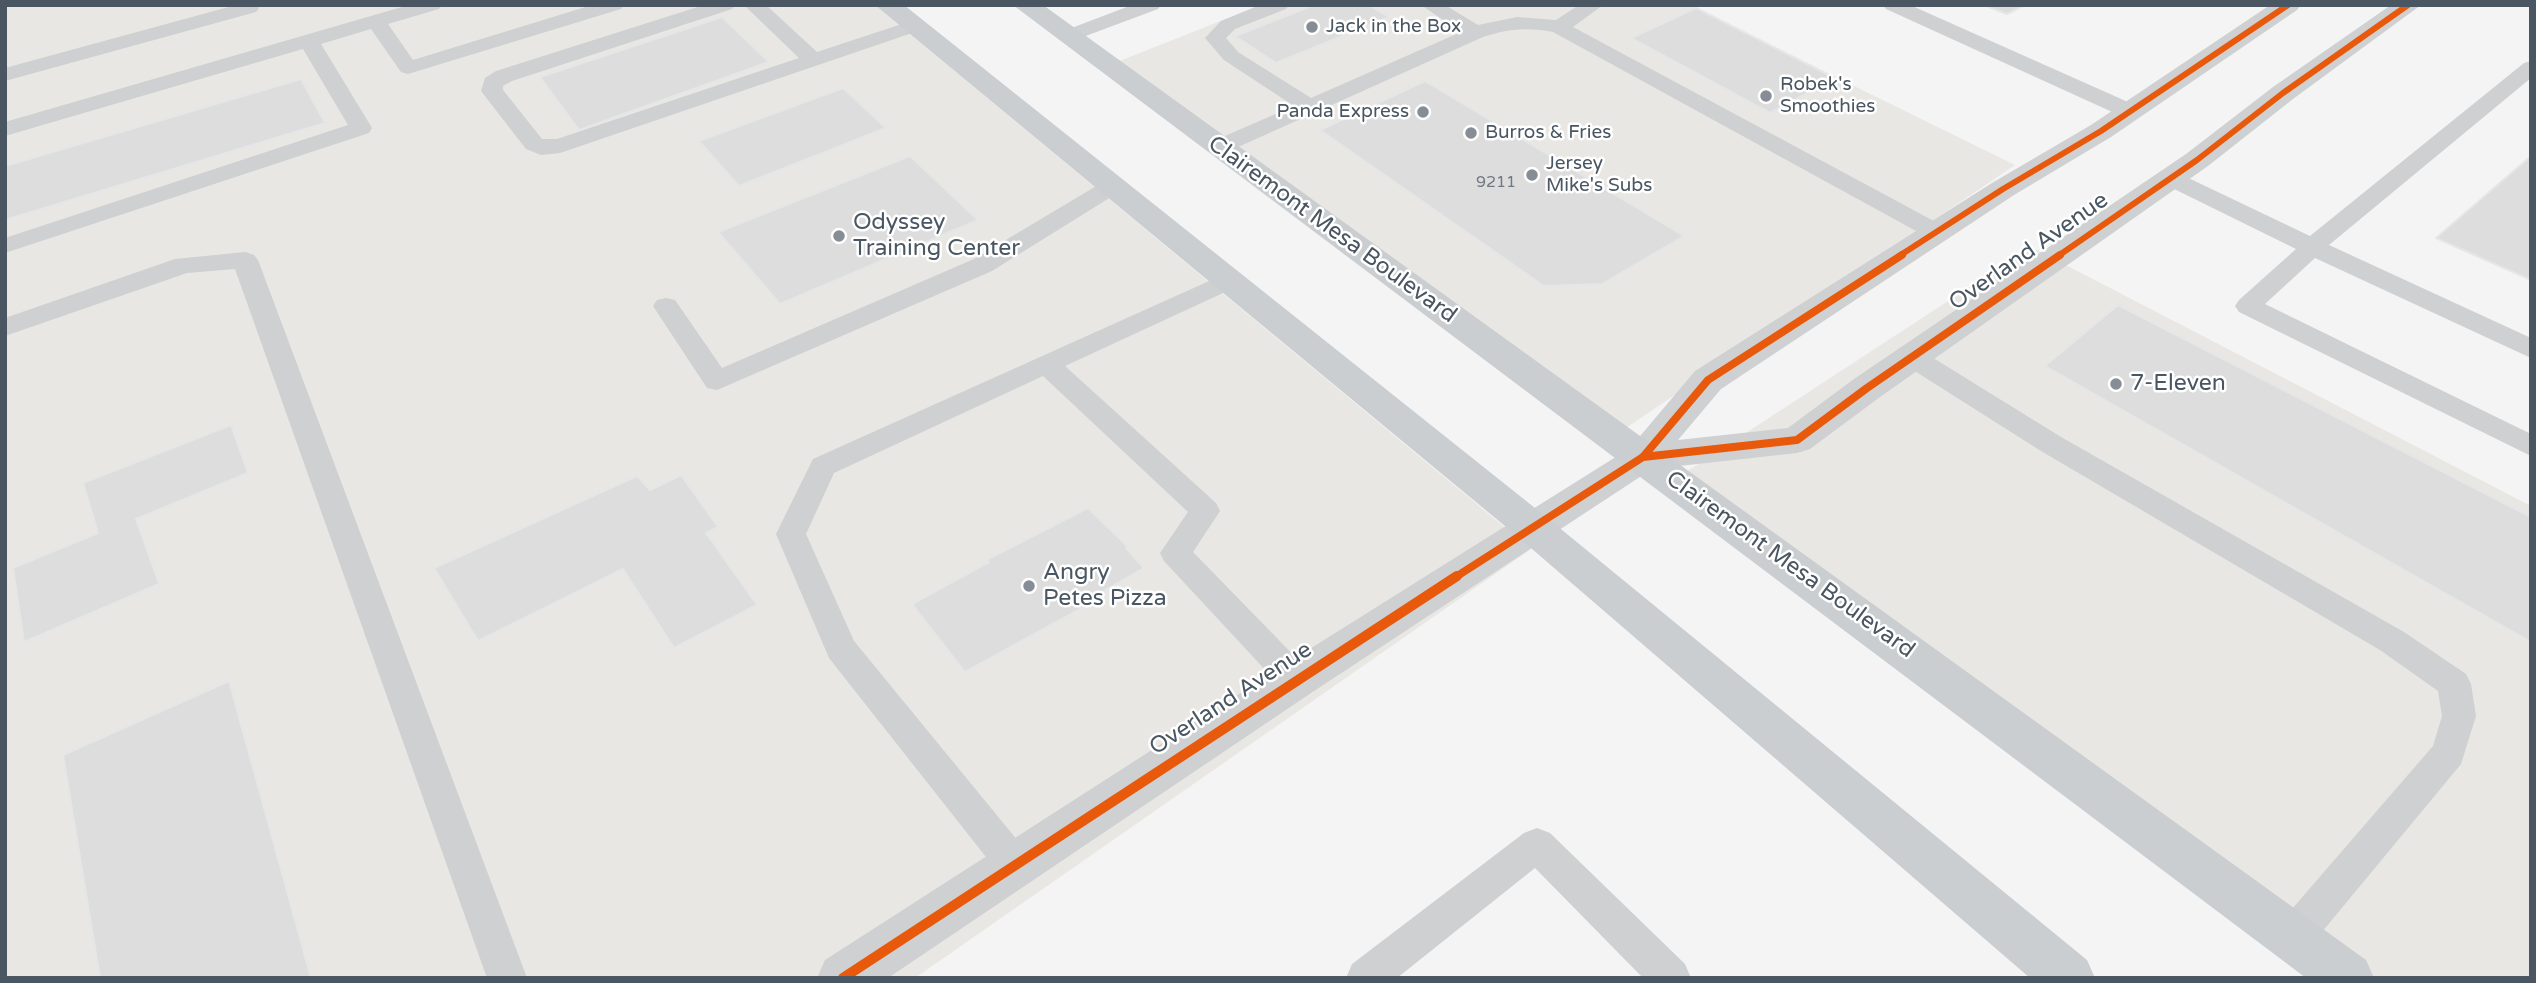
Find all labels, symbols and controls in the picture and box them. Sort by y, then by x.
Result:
place label: Jack in the Box [1326,16,1461,38]
marker: Jack in the Box [1304,19,1320,35]
place label: Robek's Smoothies [1780,74,1875,118]
marker: Robek's Smoothies [1758,88,1774,104]
place label: Panda Express [1276,101,1409,123]
marker: Panda Express [1415,104,1431,120]
place label: Burros & Fries [1485,122,1611,144]
marker: Burros & Fries [1463,125,1479,141]
street label: Clairemont Mesa Boulevard [1202,130,1462,330]
place label: Jersey Mike's Subs [1546,153,1652,197]
marker: Jersey Mike's Subs [1524,167,1540,183]
house number: 9211 [1476,173,1516,193]
street label: Overland Avenue [1944,187,2114,317]
place label: Odyssey Training Center [853,209,1020,263]
marker: Odyssey Training Center [831,228,847,244]
place label: 7-Eleven [2130,370,2226,398]
marker: 7-Eleven [2108,376,2124,392]
street label: Clairemont Mesa Boulevard [1660,465,1920,665]
place label: Angry Petes Pizza [1043,559,1167,613]
marker: Angry Petes Pizza [1021,578,1037,594]
street label: Overland Avenue [1145,636,1317,762]

